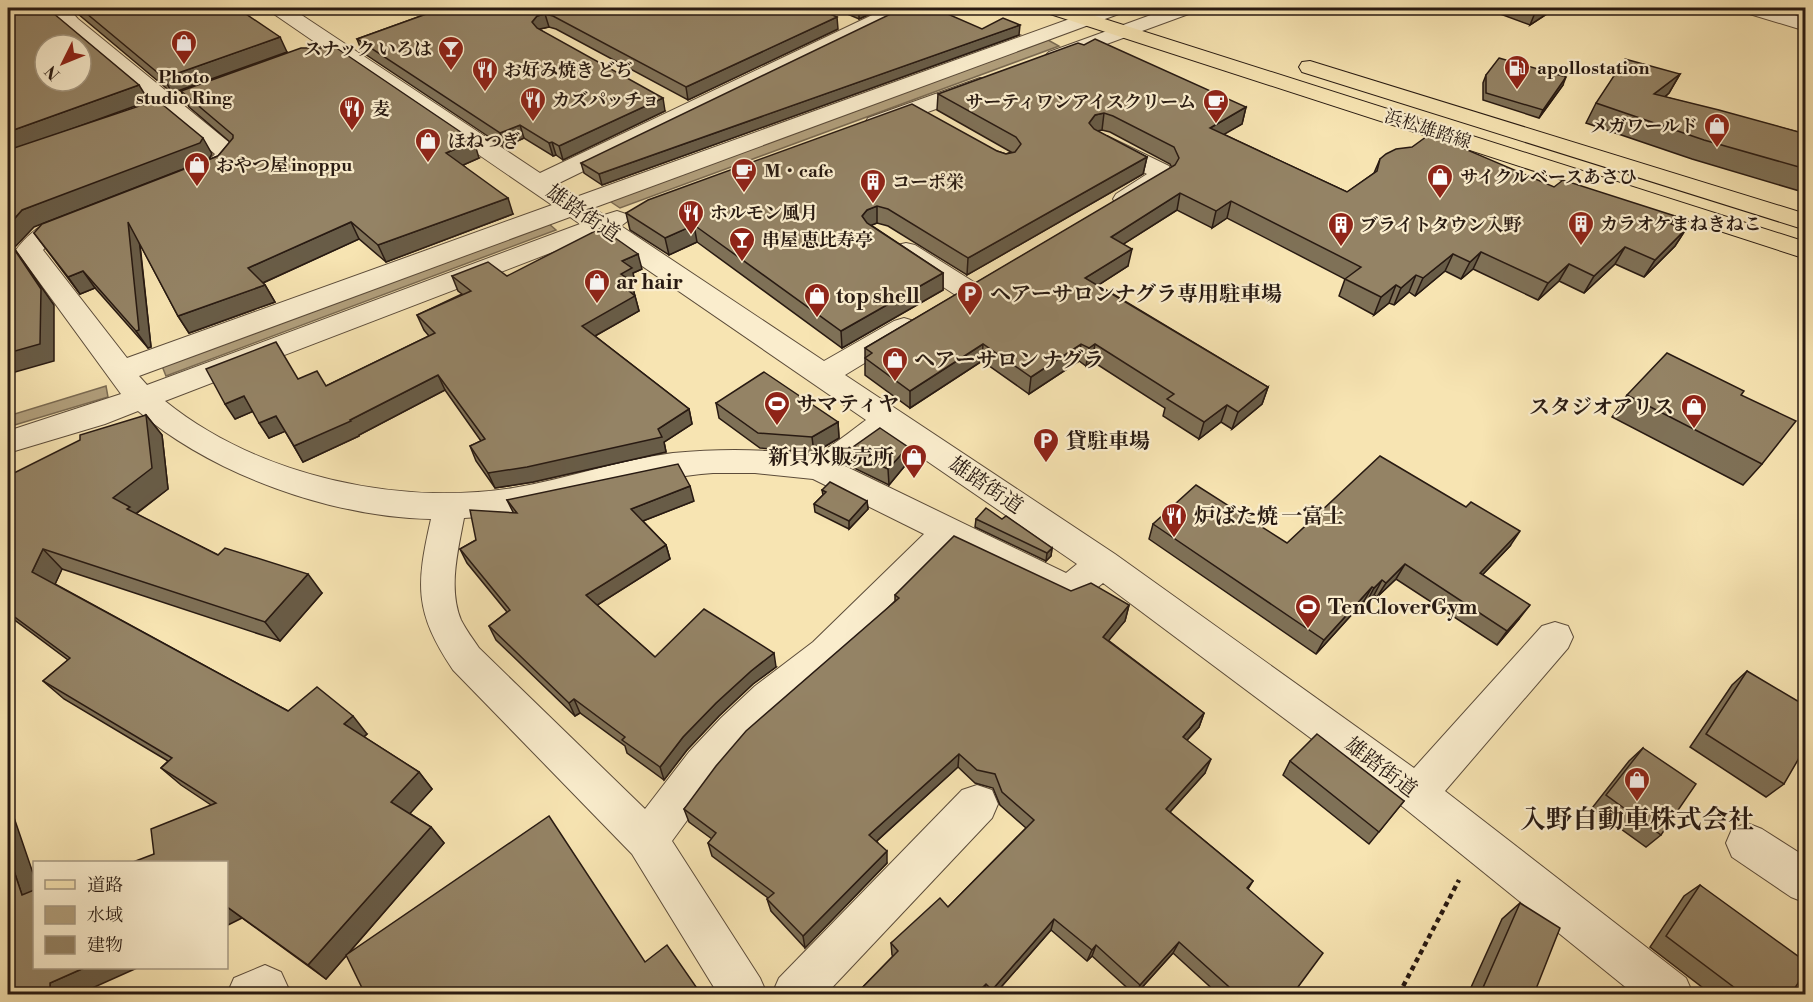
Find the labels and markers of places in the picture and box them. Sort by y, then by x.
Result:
shop icon: Photo studio Ring [169,28,199,66]
bar icon: スナック いろは [436,34,466,72]
place label: スナック いろは [304,38,432,61]
fuel station icon: apollostation [1502,53,1532,91]
restaurant icon: お好み焼き どぢ [470,55,500,93]
place label: apollostation [1537,57,1650,80]
place label: お好み焼き どぢ [504,59,633,82]
place label: Photo studio Ring [136,66,233,110]
restaurant icon: カズパッチョ [518,85,548,123]
cafe icon: サーティワンアイスクリーム [1201,87,1231,125]
place label: カズパッチョ [552,89,659,112]
place label: サーティワンアイスクリーム [965,91,1196,114]
restaurant icon: 麦 [337,94,367,132]
place label: 麦 [372,98,390,121]
shop icon: メガワールド [1702,111,1732,149]
place label: メガワールド [1590,115,1698,138]
shop icon: ほねつぎ [413,126,443,164]
place label: ほねつぎ [448,130,520,153]
shop icon: おやつ屋 inoppu [182,150,212,188]
place label: おやつ屋 inoppu [216,154,352,177]
cafe icon: M・cafe [729,156,759,194]
place label: M・cafe [764,160,834,183]
shop icon: サイクルベースあさひ [1425,162,1455,200]
place label: サイクルベースあさひ [1460,166,1637,189]
building icon: コーポ栄 [858,167,888,205]
place label: コーポ栄 [892,171,964,194]
restaurant icon: ホルモン風月 [676,198,706,236]
place label: ホルモン風月 [710,202,818,225]
building icon: カラオケまねきねこ [1566,209,1596,247]
building icon: ブライトタウン入野 [1326,210,1356,248]
place label: カラオケまねきねこ [1600,213,1762,236]
place label: ブライトタウン入野 [1360,214,1522,237]
bar icon: 串屋 恵比寿亭 [727,225,757,263]
place label: 串屋 恵比寿亭 [762,229,873,252]
shop icon: ar hair [582,267,612,305]
place label: ar hair [616,270,683,296]
parking icon: ヘアーサロンナグラ専用駐車場 [955,279,985,317]
shop icon: top shell [802,281,832,319]
place label: ヘアーサロンナグラ専用駐車場 [990,282,1282,308]
place label: top shell [836,284,920,310]
shop icon: ヘアーサロン ナグラ [880,345,910,383]
place label: ヘアーサロン ナグラ [914,348,1104,374]
sports icon: サマティヤ [762,389,792,427]
place label: サマティヤ [796,392,899,418]
shop icon: スタジオアリス [1679,392,1709,430]
place label: スタジオアリス [1529,395,1674,421]
parking icon: 貸駐車場 [1031,426,1061,464]
place label: 貸駐車場 [1066,429,1150,455]
shop icon: 新貝氷販売所 [899,442,929,480]
place label: 新貝氷販売所 [768,445,894,471]
restaurant icon: 炉ばた焼 一富士 [1159,501,1189,539]
place label: 炉ばた焼 一富士 [1194,504,1344,530]
sports icon: TenCloverGym [1293,592,1323,630]
place label: TenCloverGym [1328,595,1477,621]
shop icon: 入野自動車株式会社 [1622,765,1652,803]
place label: 入野自動車株式会社 [1520,804,1754,836]

